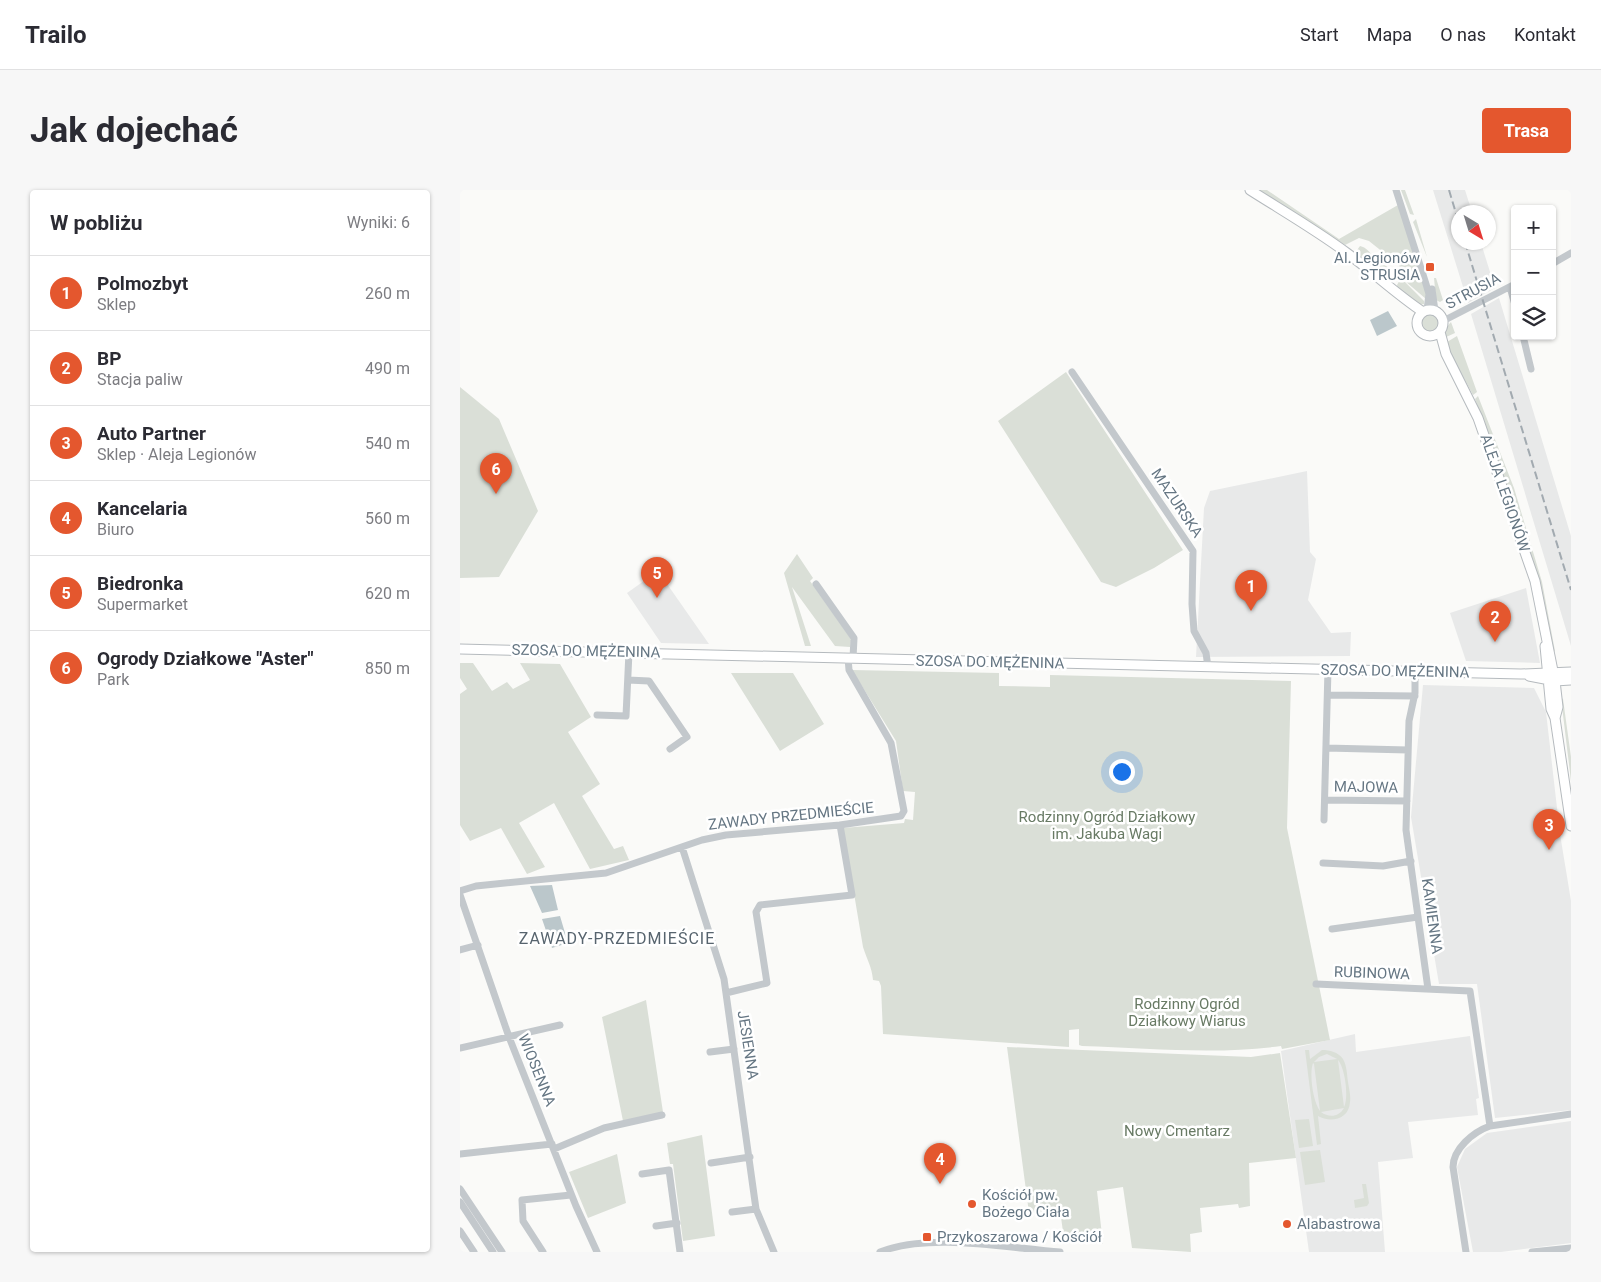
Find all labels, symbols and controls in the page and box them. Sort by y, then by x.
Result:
text: Trailo [25,21,87,49]
text: Start [1300,24,1339,45]
text: Mapa [1367,24,1412,45]
text: O nas [1440,24,1486,45]
text: Kontakt [1514,24,1576,45]
button: Trasa [1482,108,1571,153]
text: Jak dojechać [30,110,238,151]
north arrow [1451,205,1496,250]
map controls [1511,205,1556,340]
button: + [1511,205,1556,250]
text: W pobliżu [50,211,143,235]
text: Wyniki: 6 [347,213,410,232]
place label: Al. Legionów STRUSIA [1334,249,1420,284]
button: − [1511,250,1556,295]
marker: Al. Legionów STRUSIA [1424,261,1436,273]
street label: STRUSIA [1442,269,1504,313]
text: Polmozbyt [97,272,188,295]
text: 1 [61,284,71,303]
text: 260 m [365,284,410,303]
text: Sklep [97,295,136,314]
button: layers [1511,295,1556,340]
text: BP [97,347,121,370]
text: 2 [61,359,71,378]
text: 490 m [365,359,410,378]
text: Stacja paliw [97,370,183,389]
text: Auto Partner [97,422,206,445]
street label: ALEJA LEGIONÓW [1476,432,1534,554]
text: 3 [61,434,71,453]
text: 540 m [365,434,410,453]
text: Sklep · Aleja Legionów [97,445,256,464]
pin: 6 [480,453,512,494]
street label: MAZURSKA [1147,465,1207,541]
text: Kancelaria [97,497,187,520]
text: 4 [61,509,71,528]
text: 560 m [365,509,410,528]
text: Biuro [97,520,134,539]
pin: 5 [641,557,673,598]
pin: 1 [1235,570,1267,611]
text: Biedronka [97,572,183,595]
text: 5 [61,584,71,603]
text: 620 m [365,584,410,603]
text: Supermarket [97,595,188,614]
pin: 2 [1479,601,1511,642]
street label: SZOSA DO MĘŻENINA [511,641,661,661]
text: Ogrody Działkowe "Aster" [97,647,314,670]
street label: SZOSA DO MĘŻENINA [915,652,1065,672]
text: 6 [61,659,71,678]
text: 850 m [365,659,410,678]
street label: SZOSA DO MĘŻENINA [1320,661,1470,681]
text: Park [97,670,129,689]
your location [1109,759,1135,785]
street label: MAJOWA [1334,777,1399,797]
street label: ZAWADY PRZEDMIEŚCIE [707,798,875,834]
park label: Rodzinny Ogród Działkowy im. Jakuba Wagi [1019,808,1195,843]
pin: 3 [1533,809,1565,850]
street label: KAMIENNA [1418,877,1446,955]
district label: ZAWADY-PRZEDMIEŚCIE [519,928,715,948]
street label: RUBINOWA [1334,963,1411,983]
park label: Rodzinny Ogród Działkowy Wiarus [1128,995,1246,1030]
street label: JESIENNA [734,1009,762,1081]
street label: WIOSENNA [514,1031,560,1109]
park label: Nowy Cmentarz [1124,1122,1230,1140]
pin: 4 [924,1143,956,1184]
place label: Kościół pw. Bożego Ciała [982,1186,1070,1221]
marker: Kościół pw. Bożego Ciała [966,1198,978,1210]
place label: Alabastrowa [1297,1215,1381,1233]
marker: Alabastrowa [1281,1218,1293,1230]
place label: Przykoszarowa / Kościół [937,1228,1102,1246]
marker: Przykoszarowa / Kościół [921,1231,933,1243]

